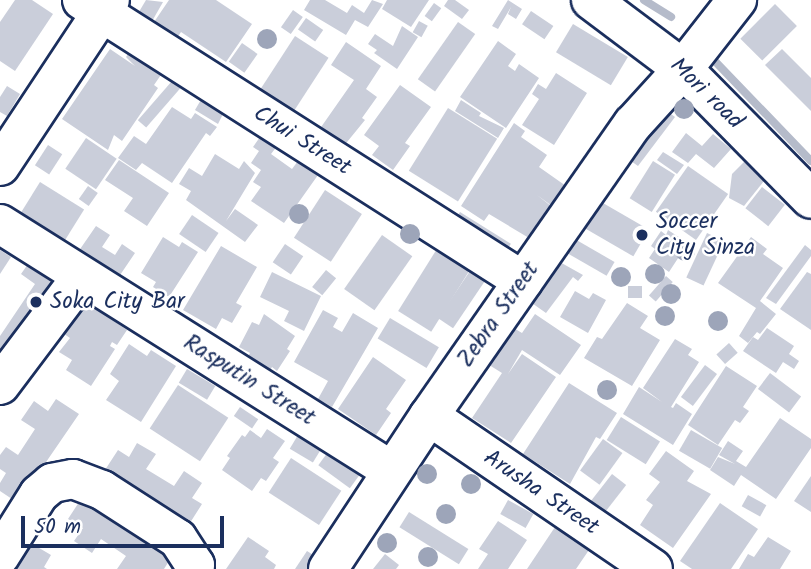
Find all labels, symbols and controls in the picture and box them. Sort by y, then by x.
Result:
street label: Mori road [664,52,748,136]
street label: Chui Street [248,100,356,182]
place label: Soccer City Sinza [656,208,755,262]
marker: Soccer City Sinza [634,227,650,243]
street label: Zebra Street [453,257,545,373]
place label: Soka City Bar [50,288,185,316]
marker: Soka City Bar [28,294,44,310]
street label: Rasputin Street [178,329,320,433]
street label: Arusha Street [478,444,604,542]
scale bar [24,503,228,546]
text: 50 m [34,511,81,544]

